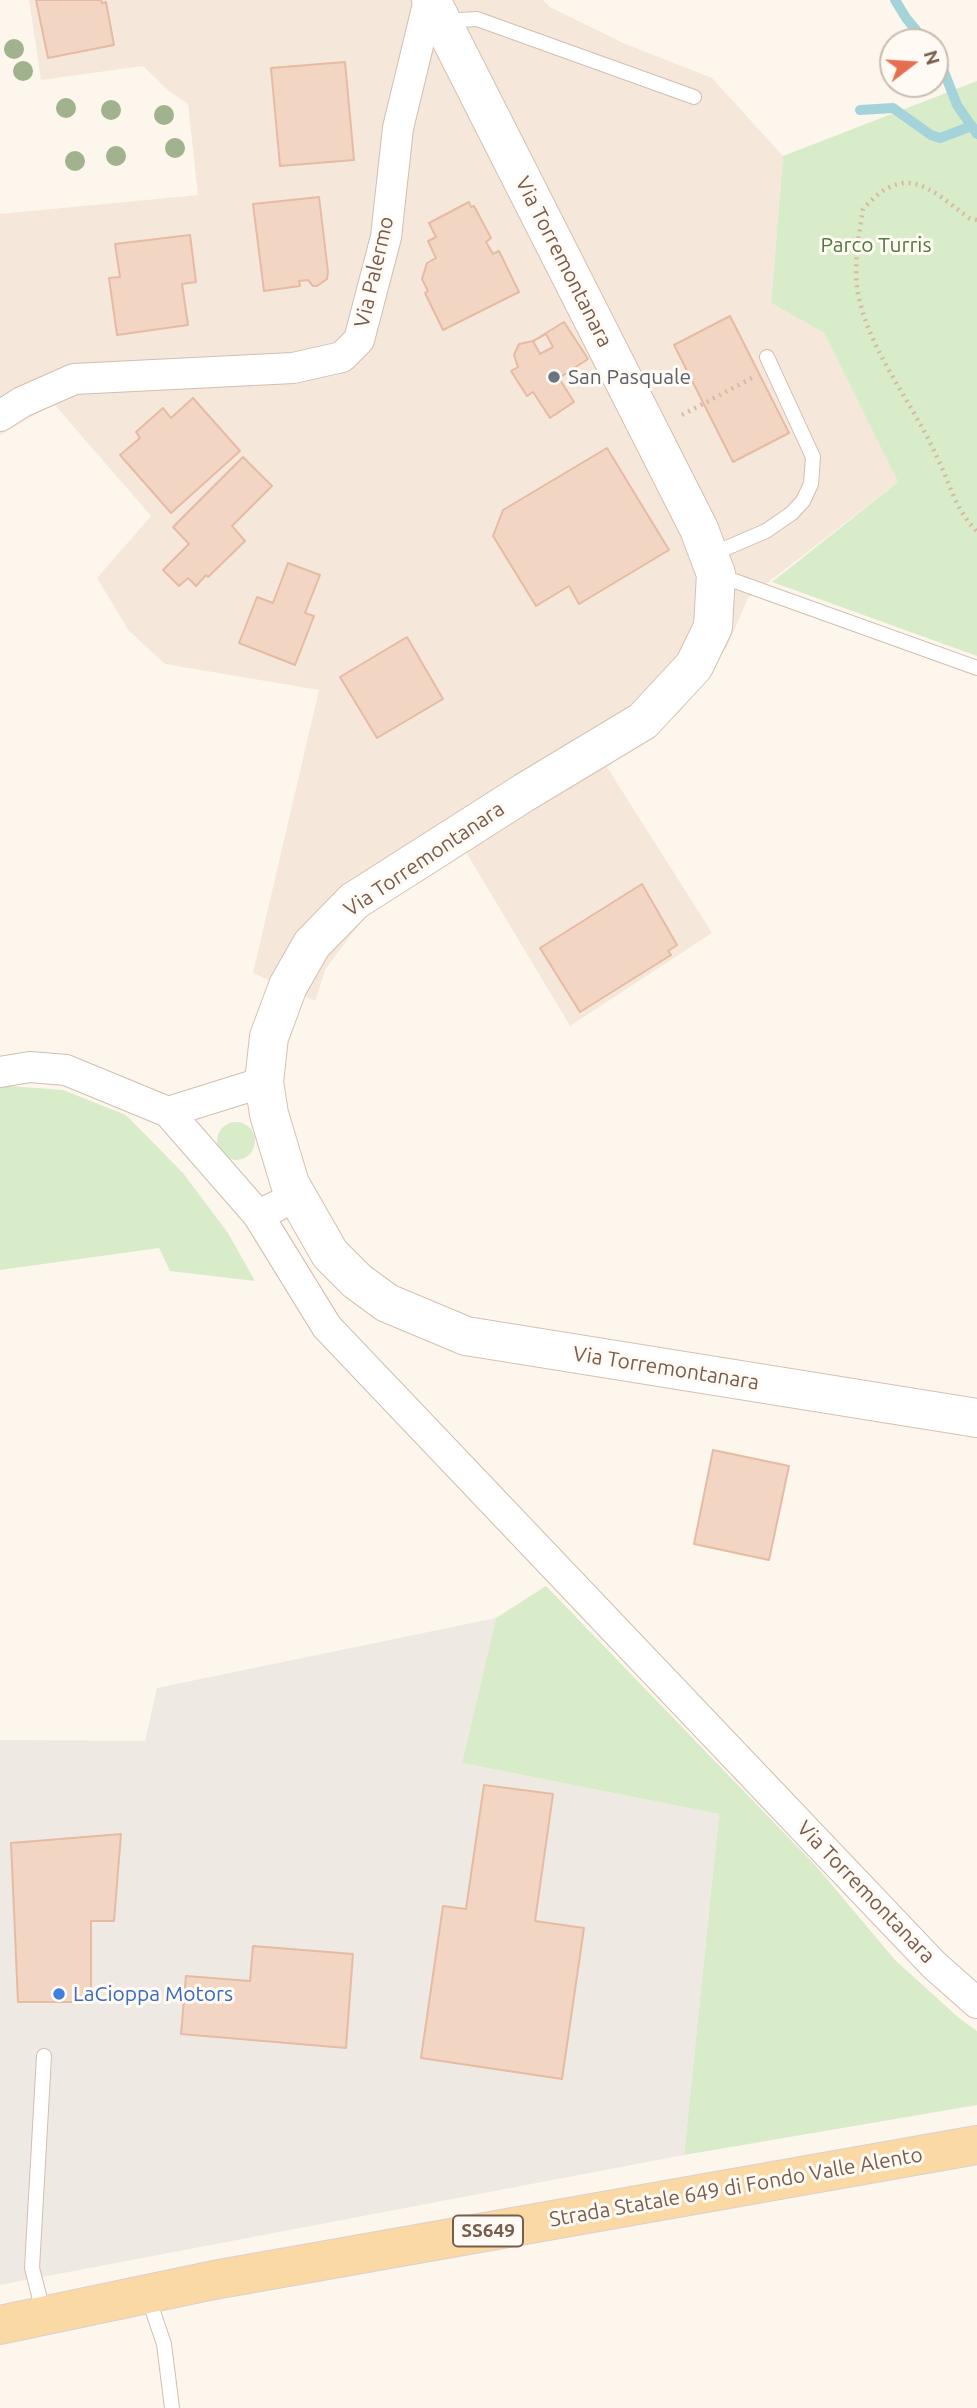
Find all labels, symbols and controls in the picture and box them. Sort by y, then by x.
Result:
north arrow [879,28,949,98]
text: N [920,47,945,67]
street label: Via Torremontanara [510,172,618,352]
street label: Via Palermo [349,214,399,330]
park label: Parco Turris [820,232,932,258]
place label: San Pasquale [568,364,691,390]
marker: San Pasquale [546,369,562,385]
street label: Via Torremontanara [339,796,509,922]
street label: Via Torremontanara [571,1341,761,1395]
street label: Via Torremontanara [792,1816,940,1968]
place label: LaCioppa Motors [73,1981,233,2007]
marker: LaCioppa Motors [51,1986,67,2002]
street label: Strada Statale 649 di Fondo Valle Alento [547,2142,925,2232]
road number: SS649 [453,2216,523,2246]

